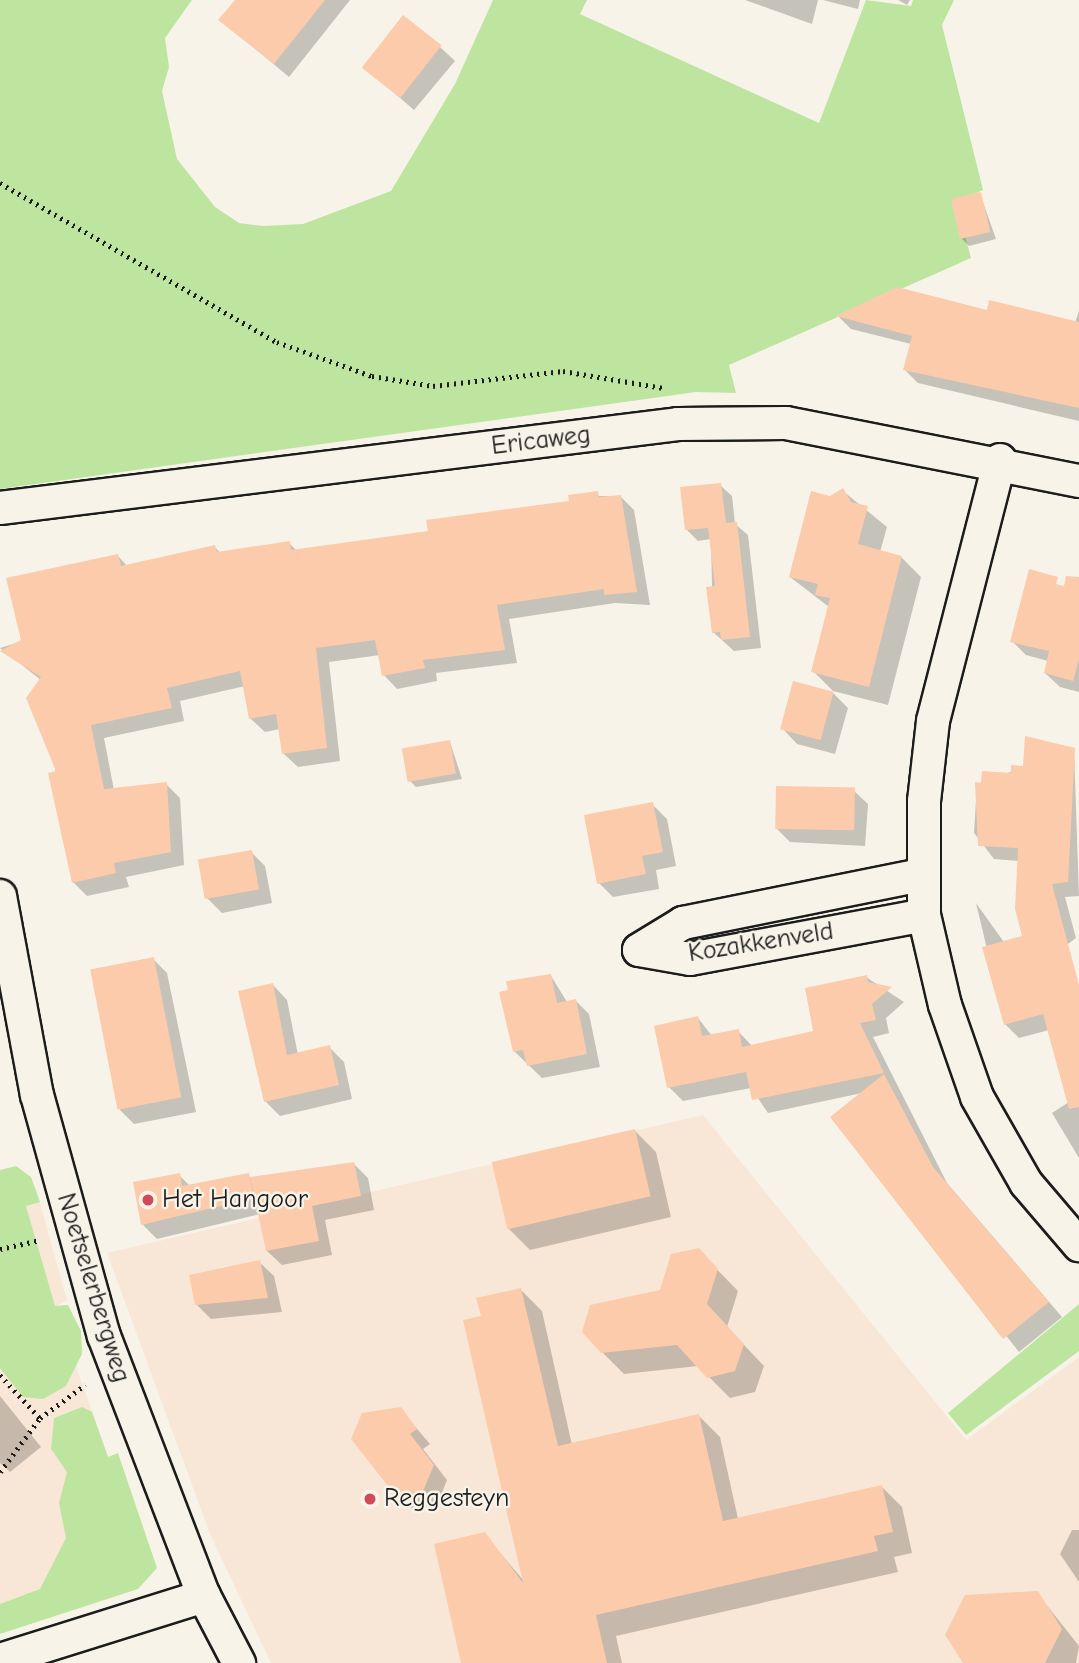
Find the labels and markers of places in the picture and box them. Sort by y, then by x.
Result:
place label: Het Hangoor [162,1184,308,1216]
marker: Het Hangoor [140,1192,156,1208]
place label: Reggesteyn [384,1483,509,1515]
marker: Reggesteyn [362,1491,378,1507]

